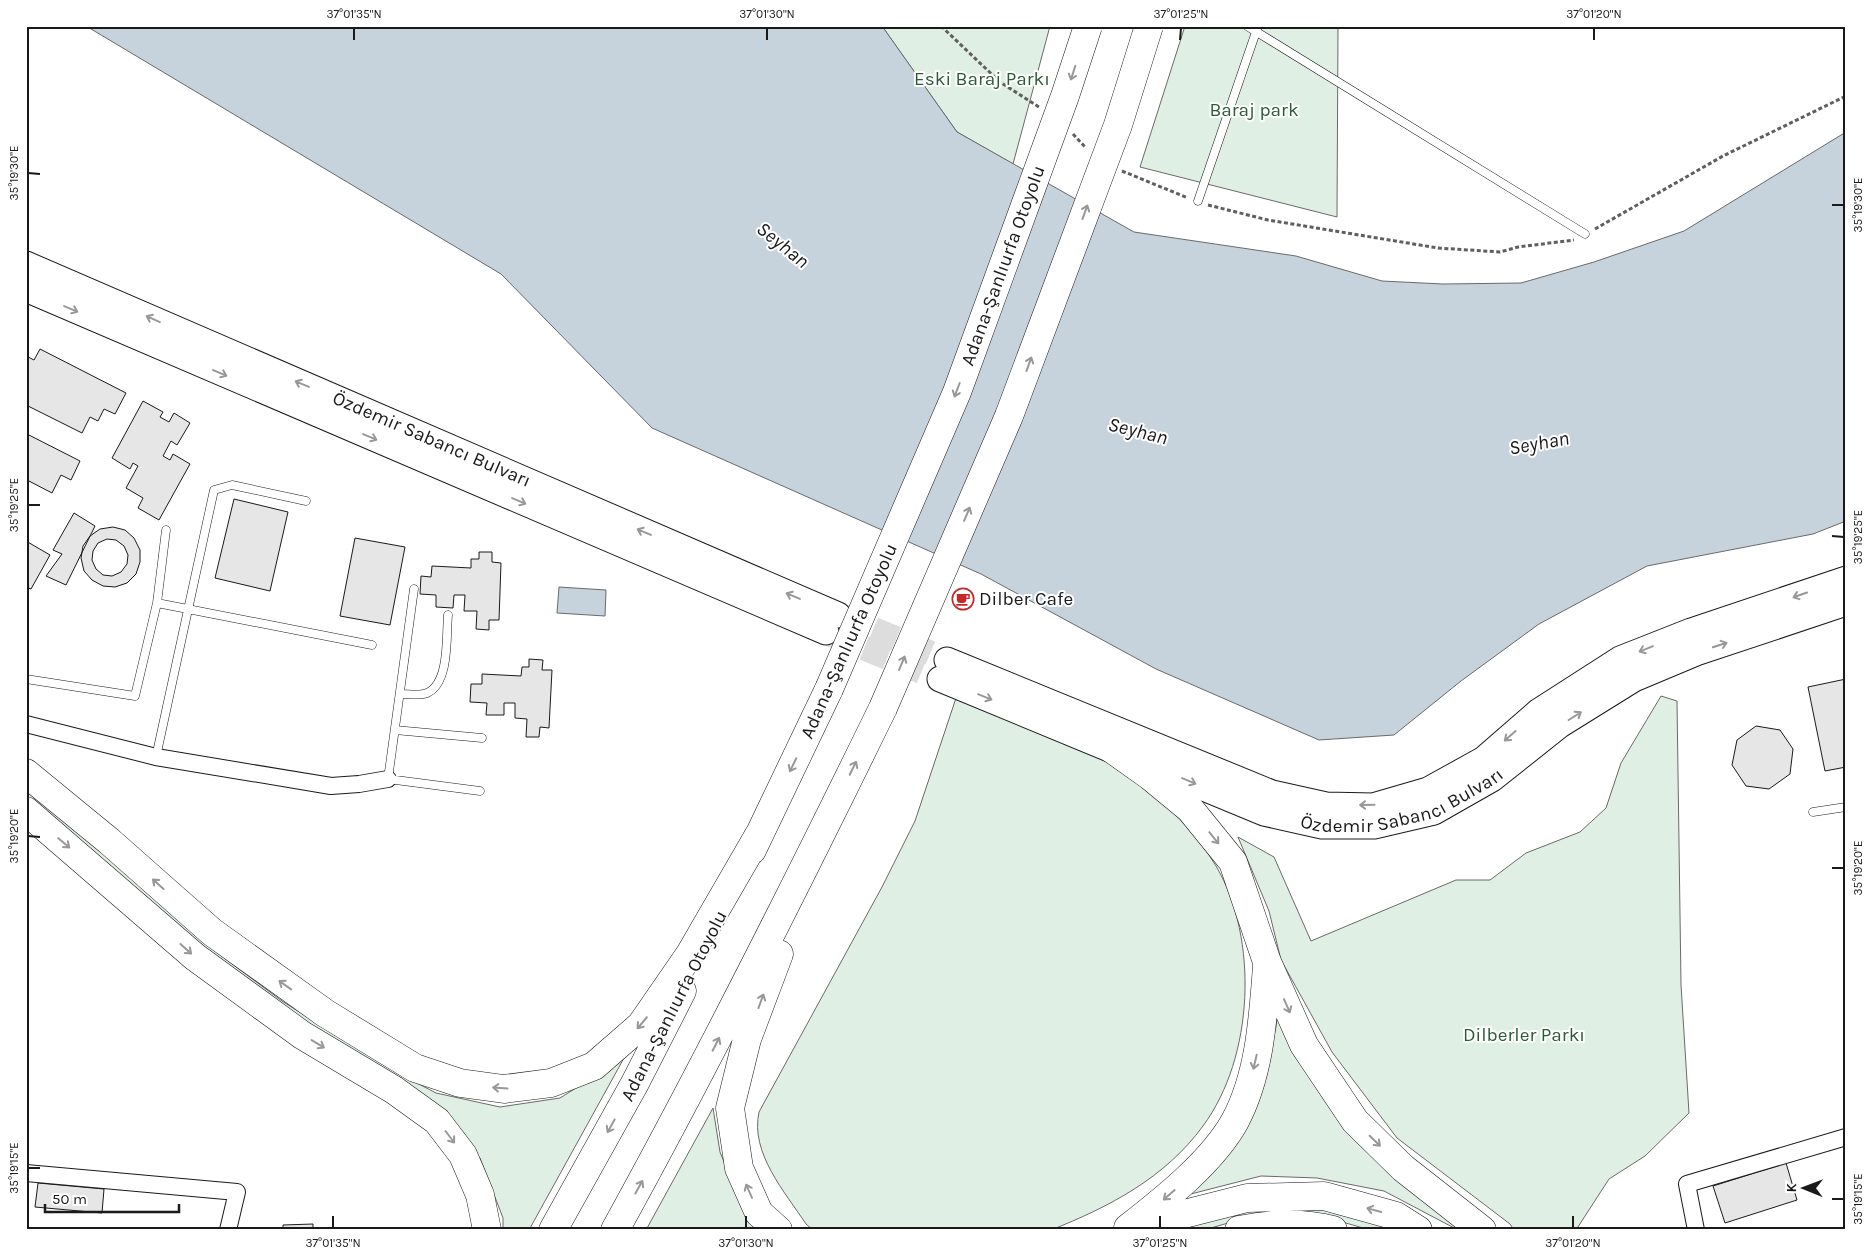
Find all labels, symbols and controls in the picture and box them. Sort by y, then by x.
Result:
text: 37°01'35"N [326,7,382,21]
text: 37°01'30"N [739,7,795,21]
text: 37°01'25"N [1153,7,1209,21]
text: 37°01'20"N [1566,7,1622,21]
one-way arrow [1067,64,1077,80]
park label: Eski Baraj Parkı [914,68,1050,90]
park label: Baraj park [1209,99,1299,121]
text: 35°19'30"E [7,145,21,201]
street label: Adana-Şanlıurfa Otoyolu [957,162,1050,369]
text: 35°19'30"E [1851,177,1865,233]
one-way arrow [1081,204,1090,220]
water label: Seyhan [752,217,814,273]
one-way arrow [63,304,78,314]
one-way arrow [146,314,161,324]
one-way arrow [1025,357,1034,372]
one-way arrow [212,368,227,378]
one-way arrow [295,378,310,388]
one-way arrow [952,382,962,397]
street label: Özdemir Sabancı Bulvarı [329,387,534,492]
water label: Seyhan [1106,413,1170,449]
water label: Seyhan [1507,426,1571,460]
one-way arrow [362,432,377,442]
text: 35°19'25"E [7,478,21,532]
one-way arrow [511,496,526,506]
one-way arrow [962,507,972,522]
text: 35°19'25"E [1851,510,1865,564]
one-way arrow [637,527,652,537]
street label: Adana-Şanlıurfa Otoyolu [796,540,902,742]
cafe icon: Dilber Cafe [951,587,975,611]
place label: Dilber Cafe [979,588,1073,610]
one-way arrow [786,591,801,600]
one-way arrow [1792,591,1808,600]
one-way arrow [1712,639,1728,649]
one-way arrow [1639,645,1655,654]
one-way arrow [898,656,908,671]
one-way arrow [978,694,993,703]
one-way arrow [1567,710,1581,720]
one-way arrow [1504,730,1517,742]
one-way arrow [788,757,797,772]
one-way arrow [849,761,859,776]
street label: Özdemir Sabancı Bulvarı [1298,763,1508,837]
one-way arrow [1181,777,1196,787]
one-way arrow [1359,801,1375,810]
text: 35°19'20"E [7,809,21,863]
one-way arrow [1208,831,1219,844]
one-way arrow [57,837,70,848]
text: 35°19'20"E [1851,841,1865,895]
one-way arrow [151,878,164,890]
street label: Adana-Şanlıurfa Otoyolu [616,907,732,1105]
one-way arrow [180,944,193,955]
one-way arrow [278,980,292,990]
one-way arrow [757,994,766,1010]
one-way arrow [1282,998,1292,1013]
one-way arrow [636,1016,647,1029]
park label: Dilberler Parkı [1463,1024,1585,1046]
one-way arrow [712,1037,721,1052]
one-way arrow [310,1040,324,1050]
one-way arrow [1250,1053,1259,1069]
one-way arrow [492,1083,508,1093]
one-way arrow [606,1119,616,1134]
one-way arrow [444,1130,455,1143]
one-way arrow [1369,1135,1382,1147]
text: 35°19'15"E [7,1142,21,1194]
north arrow [1780,1164,1830,1214]
text: 35°19'15"E [1851,1173,1865,1225]
one-way arrow [634,1180,644,1195]
scale bar [45,1181,179,1213]
text: K [1783,1182,1800,1193]
one-way arrow [744,1184,754,1199]
one-way arrow [1162,1189,1175,1201]
text: 50 m [52,1190,87,1208]
one-way arrow [1366,1205,1382,1215]
text: 37°01'35"N [305,1236,361,1250]
text: 37°01'30"N [718,1236,774,1250]
text: 37°01'25"N [1132,1236,1188,1250]
text: 37°01'20"N [1545,1236,1601,1250]

